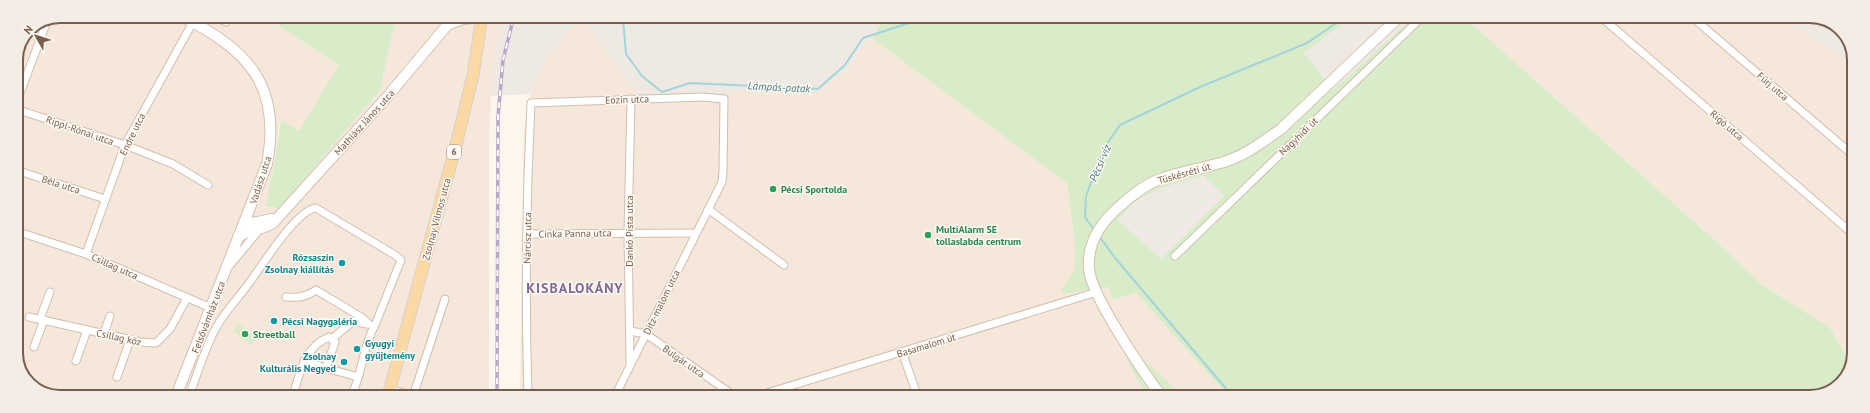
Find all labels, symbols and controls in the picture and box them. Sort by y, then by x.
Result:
north arrow [16,16,56,56]
text: N [21,22,36,37]
street label: Fürj utca [1754,69,1791,104]
water label: Lámpás-patak [747,78,812,96]
street label: Mathiász János utca [331,87,397,158]
street label: Eozin utca [605,92,649,107]
street label: Rigó utca [1707,107,1746,143]
street label: Endre utca [117,111,148,158]
street label: Rippl-Rónai utca [44,113,115,148]
street label: Nagyhidi út [1276,114,1321,158]
water label: Pécsi-víz [1086,142,1114,184]
road number: 6 [447,145,461,159]
street label: Vadász utca [246,154,274,207]
street label: Tüskésréti út [1156,160,1213,187]
street label: Béla utca [40,172,82,197]
street label: Zsolnay Vilmos utca [419,177,454,262]
place label: Pécsi Sportolda [781,183,847,196]
marker: Pécsi Sportolda [768,184,778,194]
street label: Dankó Pista utca [623,195,636,267]
street label: Nárcisz utca [521,212,534,264]
place label: MultiAlarm SE tollaslabda centrum [936,223,1021,248]
street label: Cinka Panna utca [538,226,612,241]
marker: MultiAlarm SE tollaslabda centrum [923,230,933,240]
street label: Csillag utca [90,250,140,282]
place label: Rózsaszín Zsolnay kiállítás [265,251,334,276]
marker: Rózsaszín Zsolnay kiállítás [337,258,347,268]
street label: Ditz-malom utca [640,268,683,337]
street label: Felsővámház utca [189,279,228,355]
district label: KISBALOKÁNY [526,279,624,297]
place label: Pécsi Nagygaléria [282,315,357,328]
marker: Pécsi Nagygaléria [269,316,279,326]
street label: Csillag köz [95,326,143,349]
place label: Streetball [253,328,295,341]
marker: Streetball [240,329,250,339]
street label: Basamalom út [895,330,958,361]
place label: Gyugyi gyűjtemény [365,337,415,362]
street label: Bulgár utca [660,342,707,381]
marker: Gyugyi gyűjtemény [352,344,362,354]
place label: Zsolnay Kulturális Negyed [260,350,336,375]
marker: Zsolnay Kulturális Negyed [339,357,349,367]

